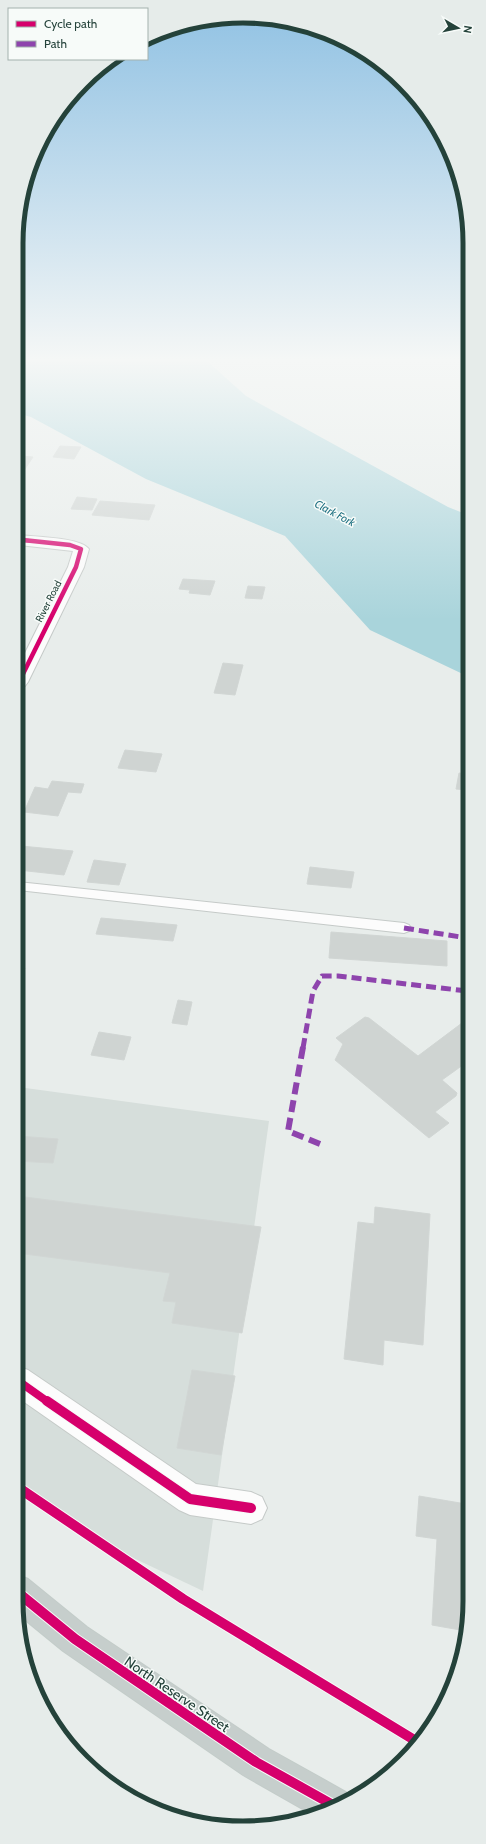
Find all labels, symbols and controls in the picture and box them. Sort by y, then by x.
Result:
legend [8,8,148,60]
north arrow [438,8,478,48]
text: Cycle path [44,16,97,31]
text: N [460,25,475,35]
text: Path [44,36,67,51]
water label: Clark Fork [312,497,358,530]
street label: River Road [32,578,64,624]
street label: North Reserve Street [121,1652,233,1736]

